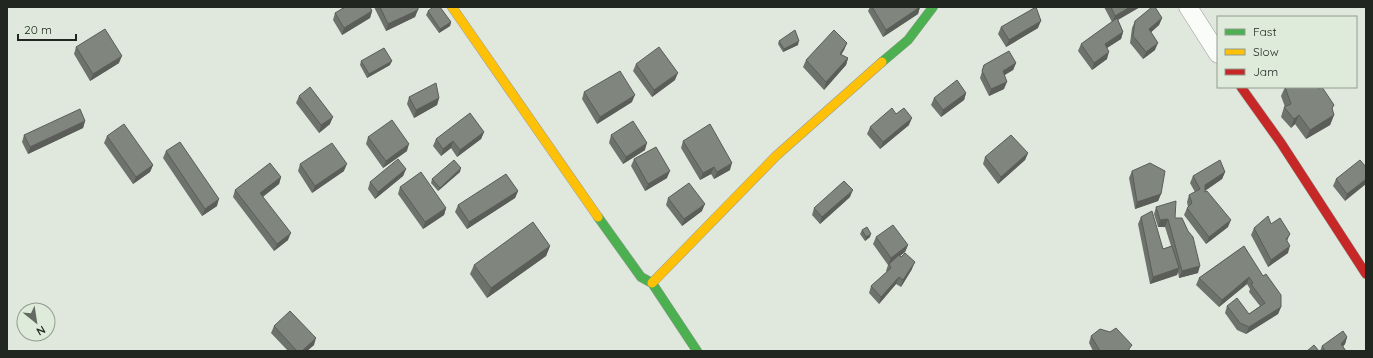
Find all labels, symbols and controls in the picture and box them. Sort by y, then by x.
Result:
scale bar [18,16,76,42]
legend [1217,16,1357,88]
text: 20 m [24,22,52,37]
text: Fast [1253,24,1277,39]
text: Slow [1253,44,1279,59]
text: Jam [1253,64,1278,79]
north arrow [16,302,56,342]
text: N [34,323,48,339]

